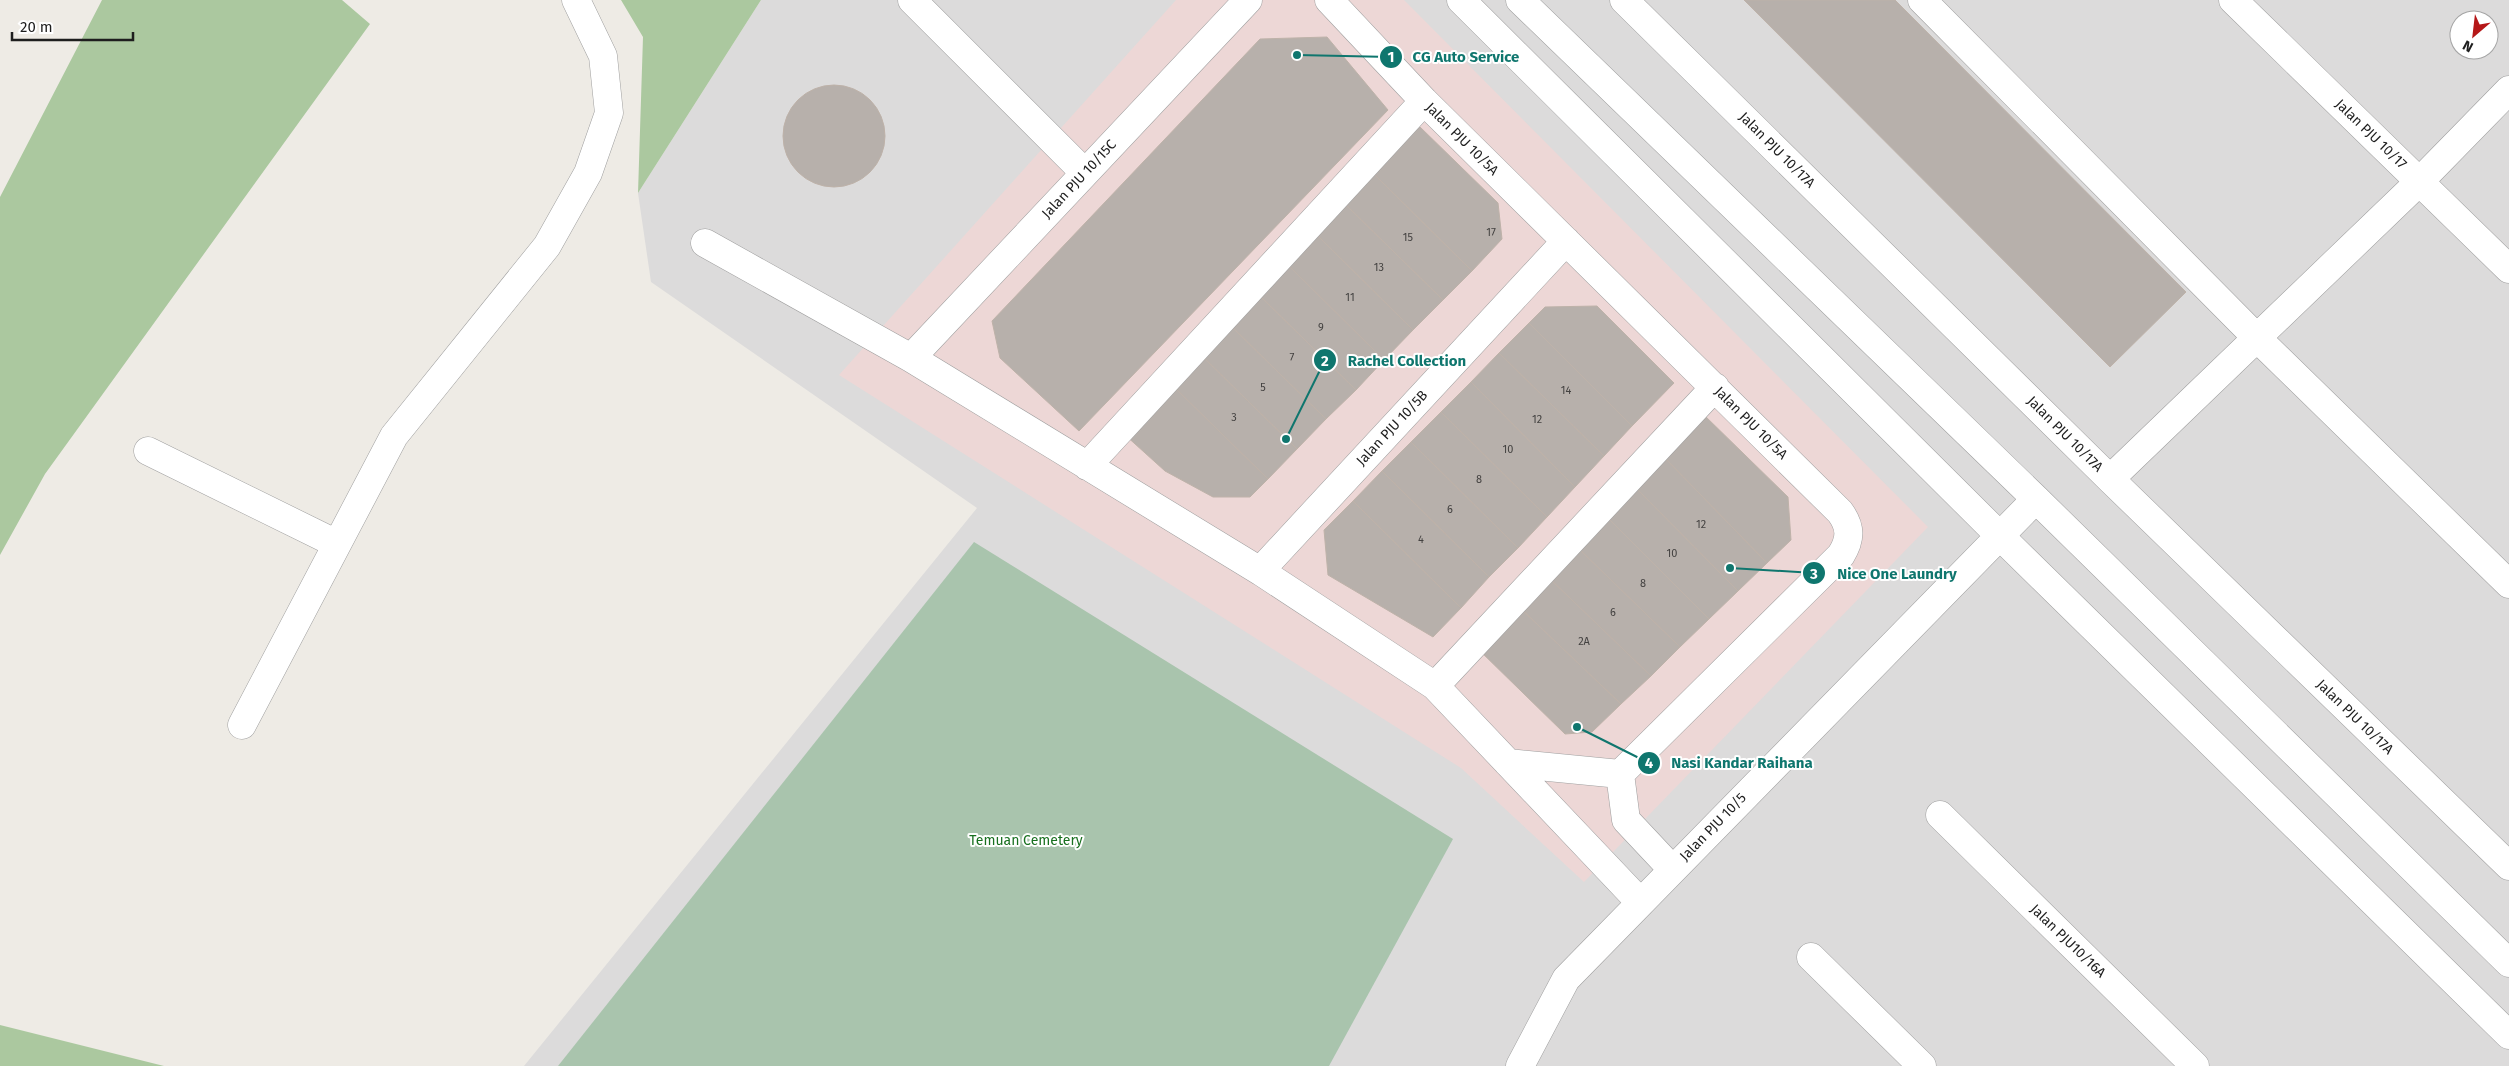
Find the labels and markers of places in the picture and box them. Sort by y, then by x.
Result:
callout: CG Auto Service [1378,42,1530,72]
callout: Rachel Collection [1313,345,1476,375]
callout: Nice One Laundry [1802,558,1967,588]
callout: Nasi Kandar Raihana [1637,748,1823,778]

